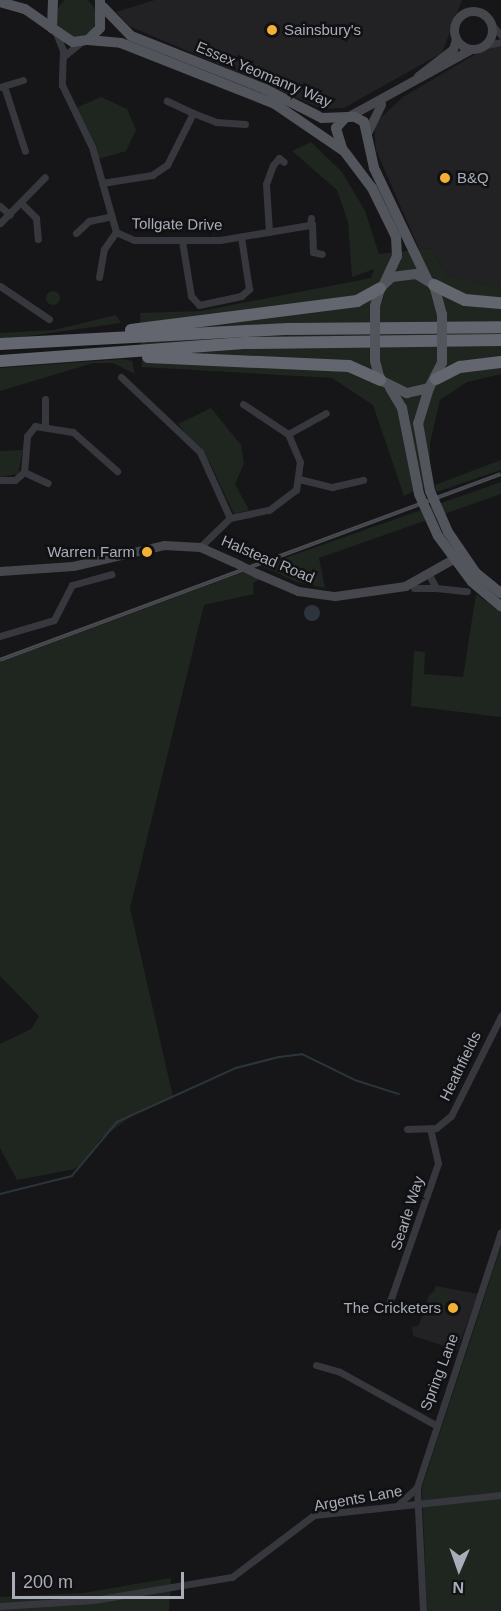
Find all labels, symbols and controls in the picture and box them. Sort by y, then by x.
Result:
place label: Sainsbury's [284,21,361,39]
marker: Sainsbury's [265,23,279,37]
street label: Essex Yeomanry Way [193,37,335,111]
place label: B&Q [457,169,489,187]
marker: B&Q [438,171,452,185]
street label: Tollgate Drive [131,214,223,234]
street label: Halstead Road [219,531,317,587]
place label: Warren Farm [47,543,135,561]
marker: Warren Farm [140,545,154,559]
street label: Heathfields [435,1028,485,1104]
street label: Searle Way [387,1174,427,1252]
place label: The Cricketers [343,1299,441,1317]
marker: The Cricketers [446,1301,460,1315]
street label: Spring Lane [416,1331,462,1413]
street label: Argents Lane [312,1481,404,1515]
north arrow [429,1539,489,1599]
scale bar [15,1560,188,1598]
text: 200 m [23,1572,73,1592]
text: N [452,1579,464,1596]

